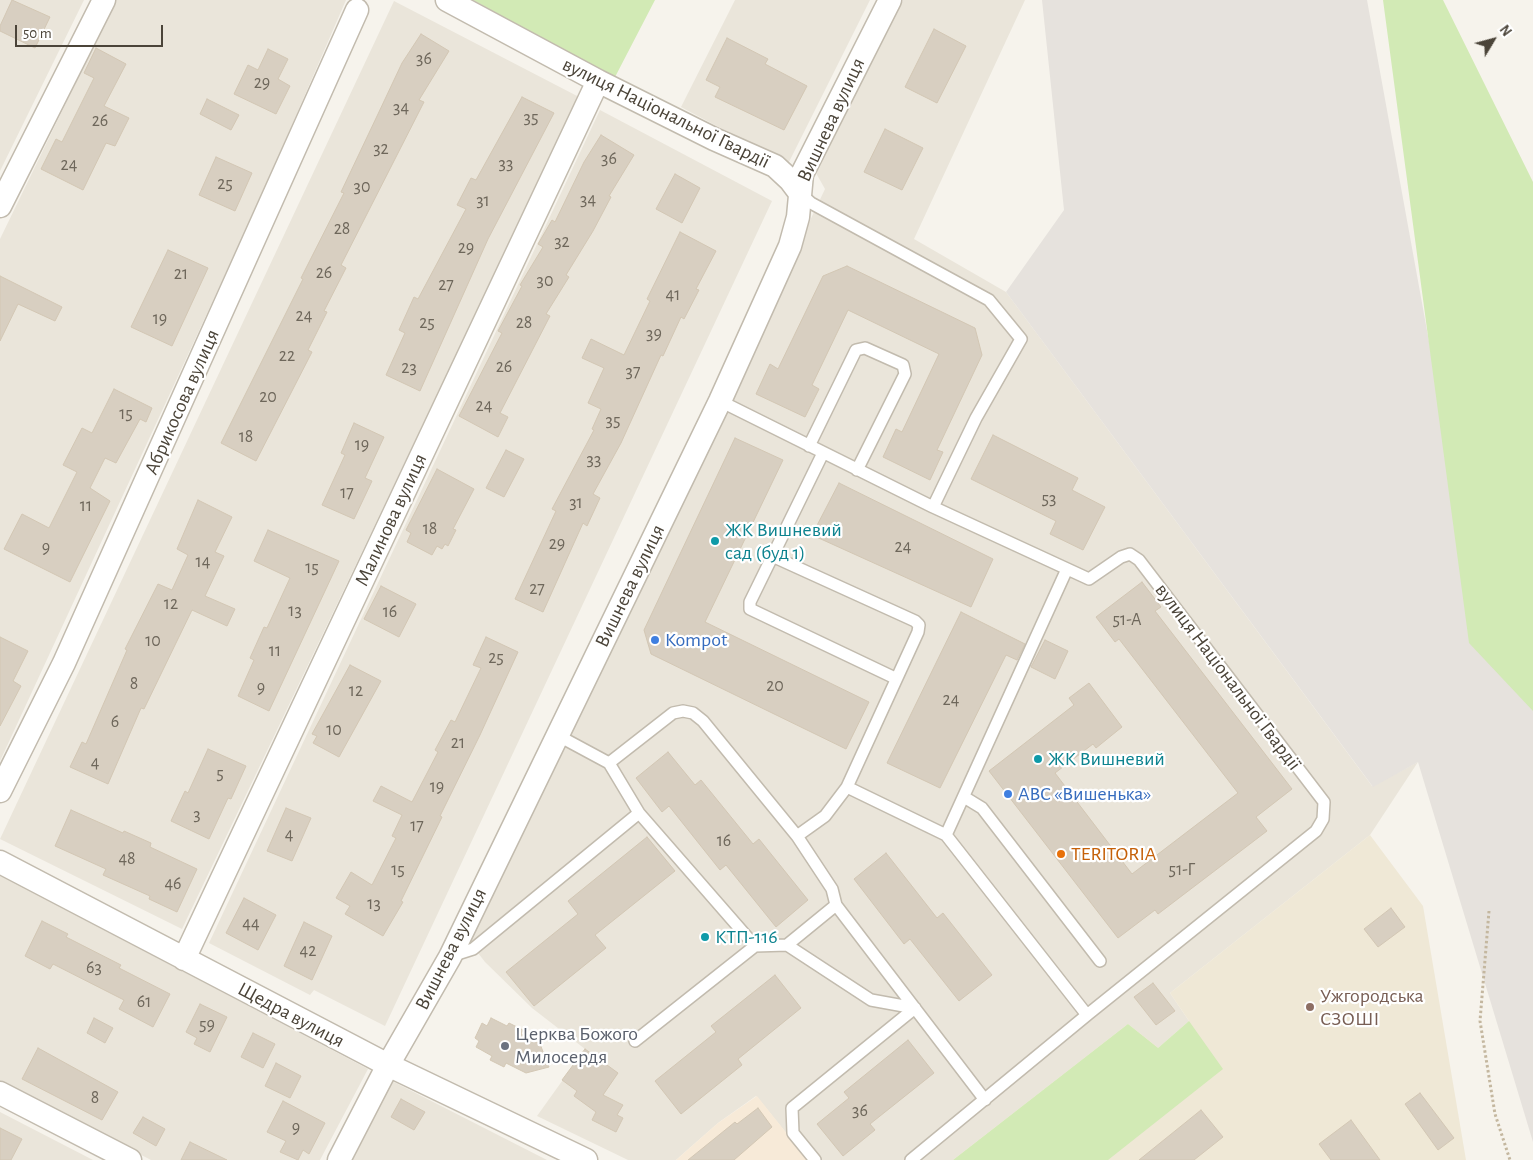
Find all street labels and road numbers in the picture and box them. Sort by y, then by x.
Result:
street label: вулиця Національної Гвардії [558,52,774,174]
street label: Вишнева вулиця [792,54,870,186]
street label: Абрикосова вулиця [139,326,225,478]
street label: Малинова вулиця [350,450,432,590]
street label: Вишнева вулиця [590,521,670,651]
street label: вулиця Національної Гвардії [1150,579,1306,775]
street label: Вишнева вулиця [410,884,492,1014]
street label: Щедра вулиця [233,977,349,1053]

